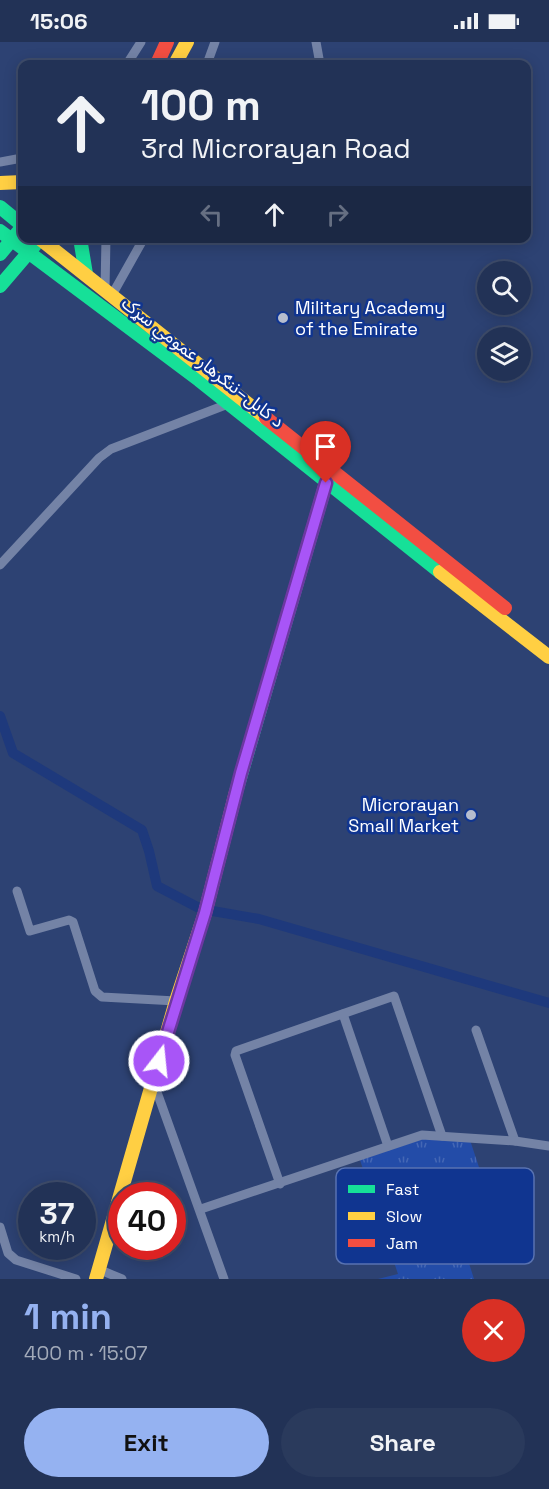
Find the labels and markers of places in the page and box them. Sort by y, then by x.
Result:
place label: Military Academy of the Emirate [295,296,445,340]
marker: Military Academy of the Emirate [276,311,290,325]
pin [300,421,351,483]
place label: Microrayan Small Market [348,793,459,837]
marker: Microrayan Small Market [464,808,478,822]

